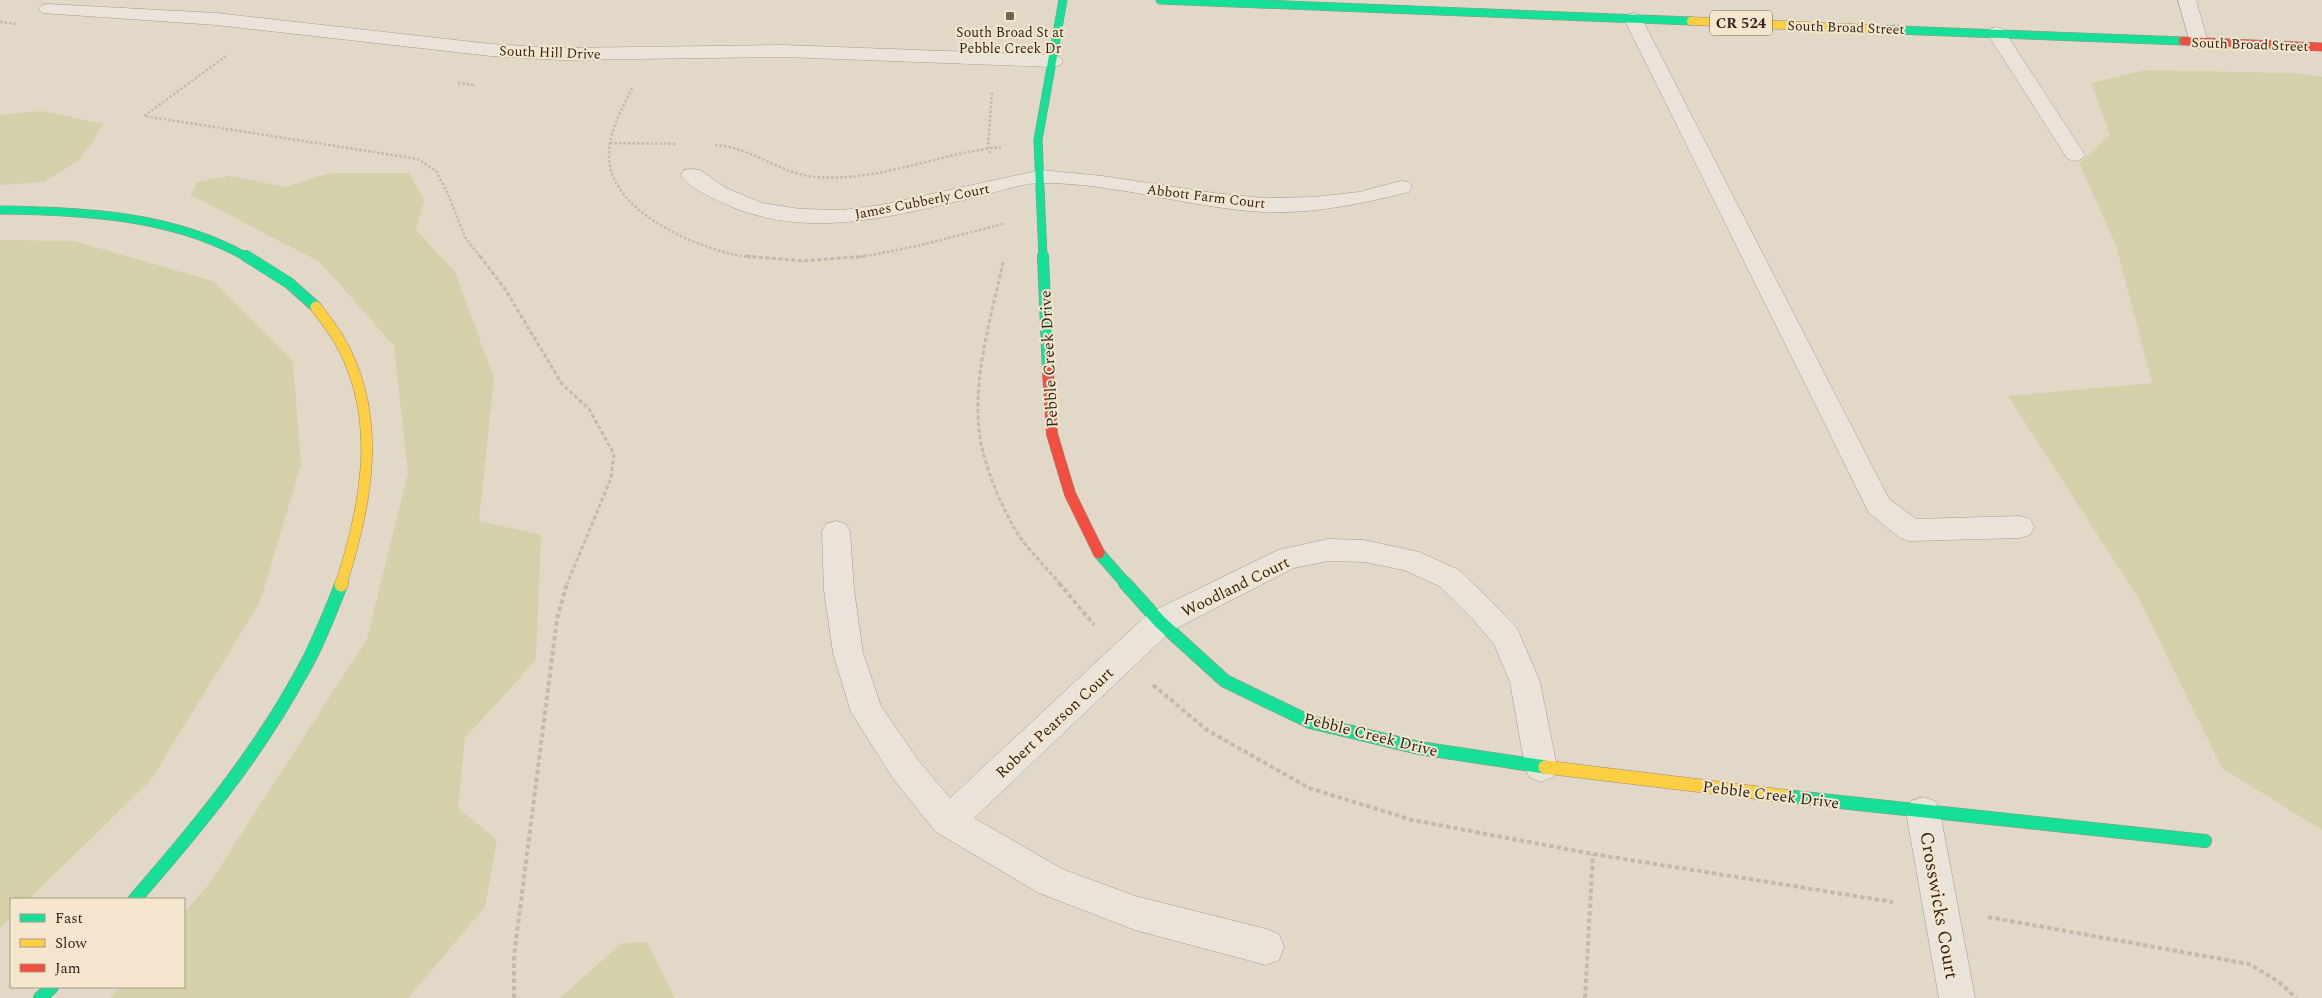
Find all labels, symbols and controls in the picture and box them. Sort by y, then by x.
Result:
marker: South Broad St at Pebble Creek Dr [1004,10,1016,22]
road number: CR 524 [1710,10,1772,36]
street label: South Broad Street [1787,15,1905,40]
place label: South Broad St at Pebble Creek Dr [956,22,1064,59]
street label: South Broad Street [2191,32,2309,57]
street label: South Hill Drive [499,40,601,65]
street label: James Cubberly Court [853,178,991,225]
street label: Abbott Farm Court [1145,179,1266,214]
street label: Pebble Creek Drive [1033,290,1065,428]
street label: Woodland Court [1177,550,1294,624]
street label: Robert Pearson Court [990,661,1119,784]
street label: Pebble Creek Drive [1301,707,1440,763]
street label: Pebble Creek Drive [1701,775,1841,815]
street label: Crosswicks Court [1911,829,1966,982]
legend [10,898,185,988]
text: Fast [55,907,83,930]
text: Slow [55,932,87,955]
text: Jam [55,957,81,980]

